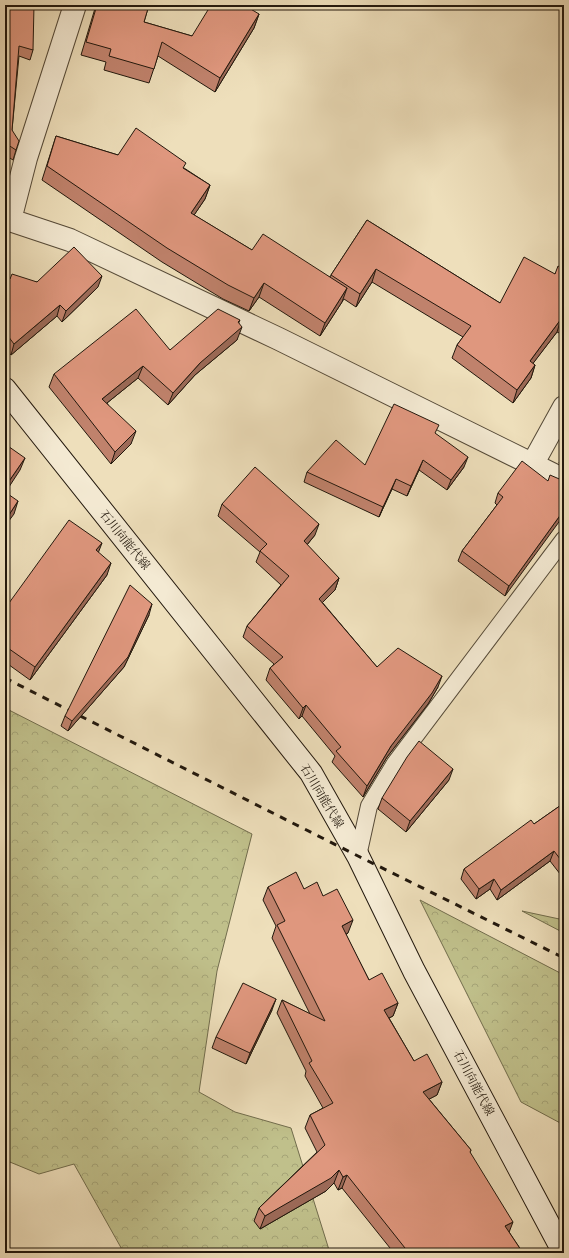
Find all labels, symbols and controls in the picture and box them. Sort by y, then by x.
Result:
street label: 石川向能代線 [95,508,153,574]
street label: 石川向能代線 [296,762,347,832]
street label: 石川向能代線 [449,1048,497,1119]

